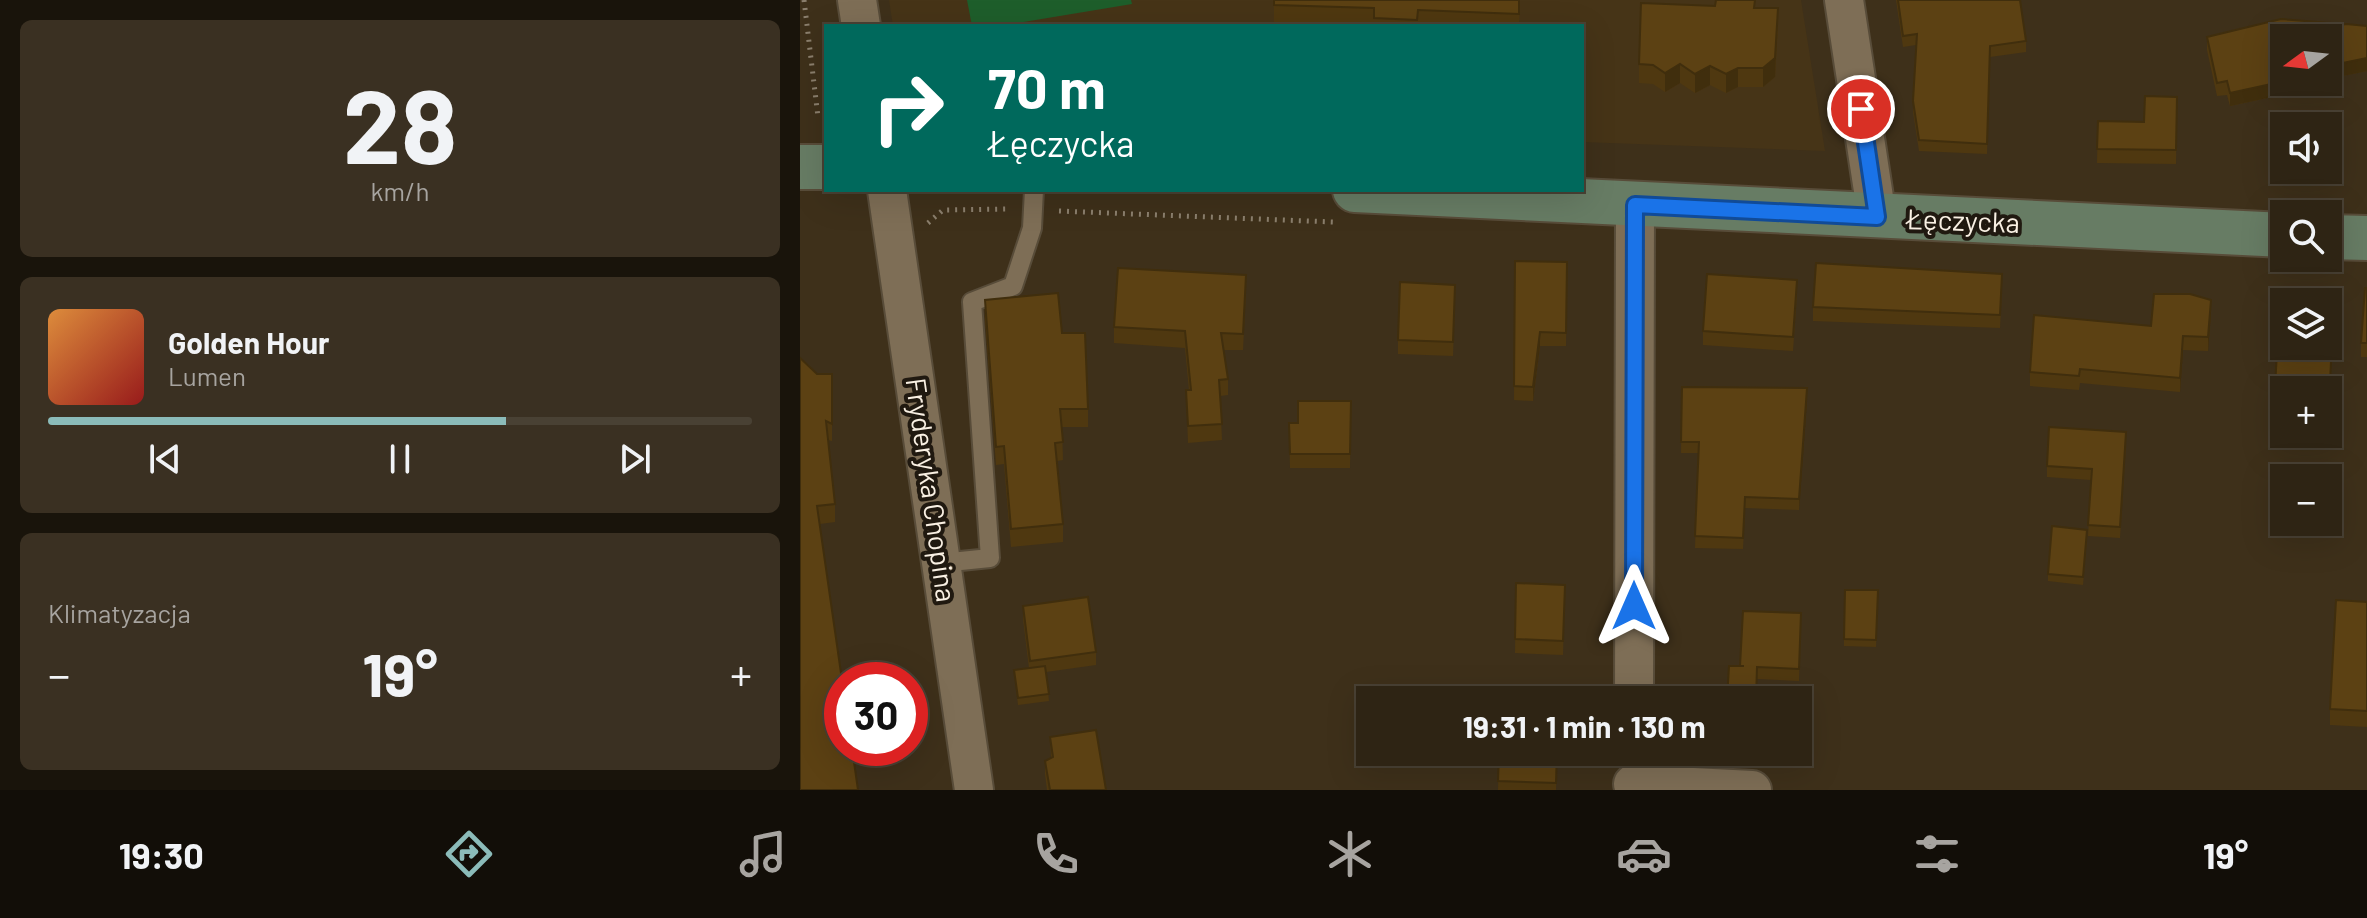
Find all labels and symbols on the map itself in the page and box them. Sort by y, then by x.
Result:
north arrow [2270,24,2342,96]
pin [1827,75,1895,143]
street label: Łęczycka [1905,201,2021,239]
street label: Fryderyka Chopina [899,376,965,604]
position arrow [1592,564,1676,648]
speed limit sign: 30 [824,662,928,766]

